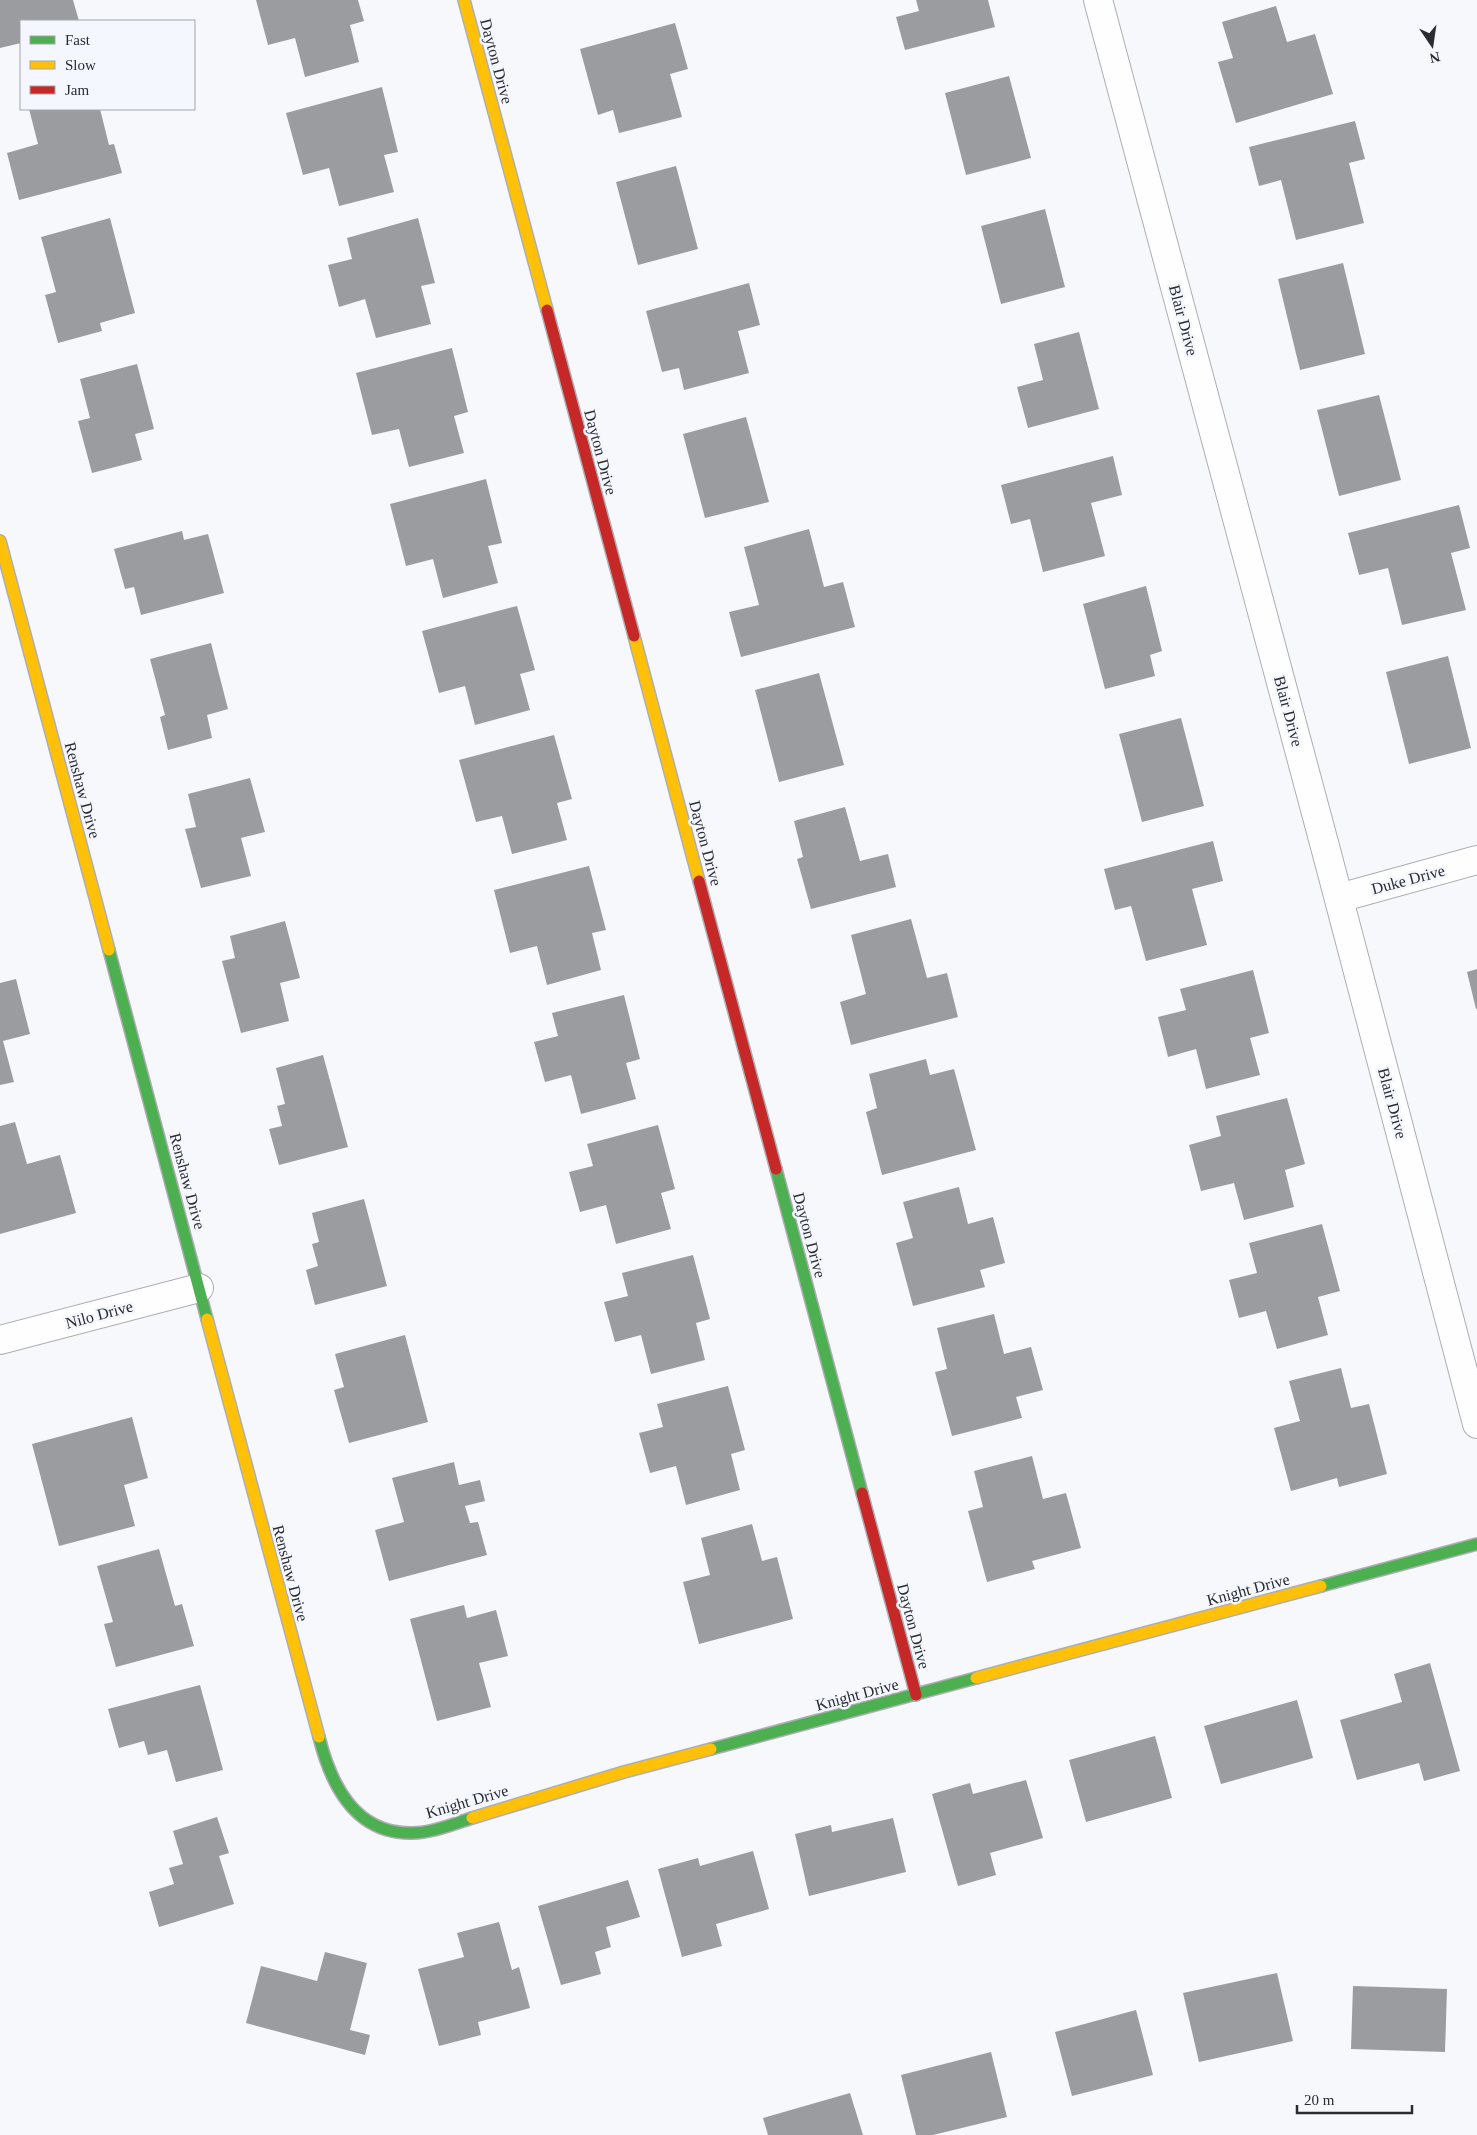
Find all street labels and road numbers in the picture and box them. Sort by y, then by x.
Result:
street label: Dayton Drive [476,17,516,106]
street label: Blair Drive [1166,283,1201,357]
street label: Dayton Drive [580,408,620,497]
street label: Blair Drive [1271,674,1306,748]
street label: Renshaw Drive [61,740,104,840]
street label: Dayton Drive [685,799,725,888]
street label: Duke Drive [1370,862,1447,897]
street label: Blair Drive [1375,1066,1410,1140]
street label: Renshaw Drive [166,1131,209,1231]
street label: Dayton Drive [789,1191,829,1280]
street label: Nilo Drive [64,1297,135,1332]
street label: Renshaw Drive [269,1523,312,1623]
street label: Knight Drive [1205,1570,1292,1610]
street label: Dayton Drive [893,1582,933,1671]
street label: Knight Drive [814,1675,901,1715]
street label: Knight Drive [424,1782,511,1822]

